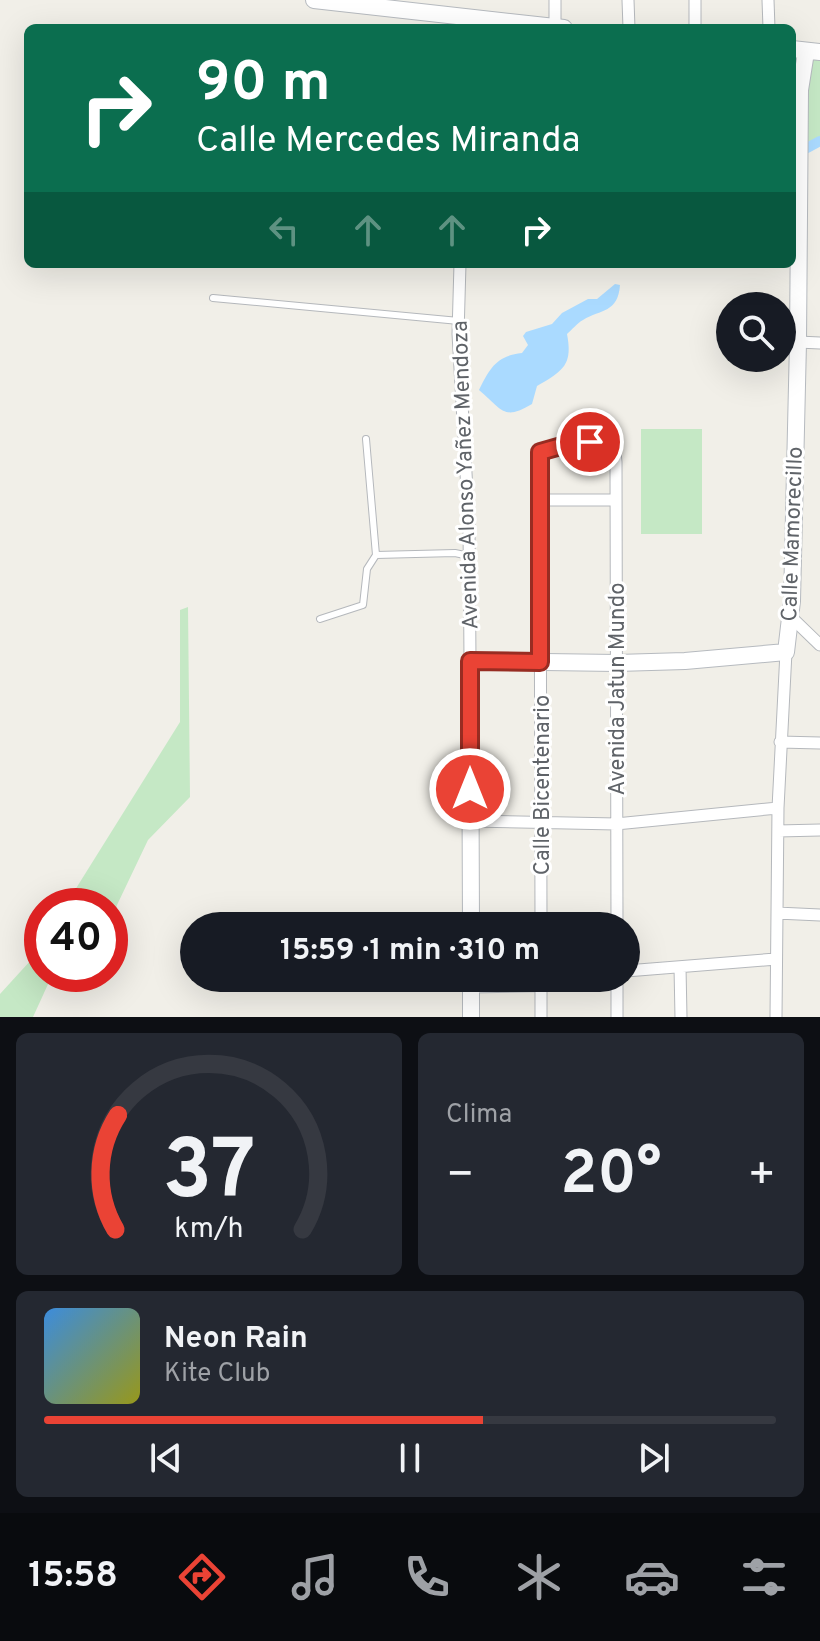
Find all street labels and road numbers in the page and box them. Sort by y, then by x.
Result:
street label: Avenida Alonso Yañez Mendoza [448,320,485,630]
street label: Calle Mamorecillo [777,446,810,622]
street label: Avenida Jatun Mundo [605,583,632,795]
street label: Calle Bicentenario [530,695,557,875]

